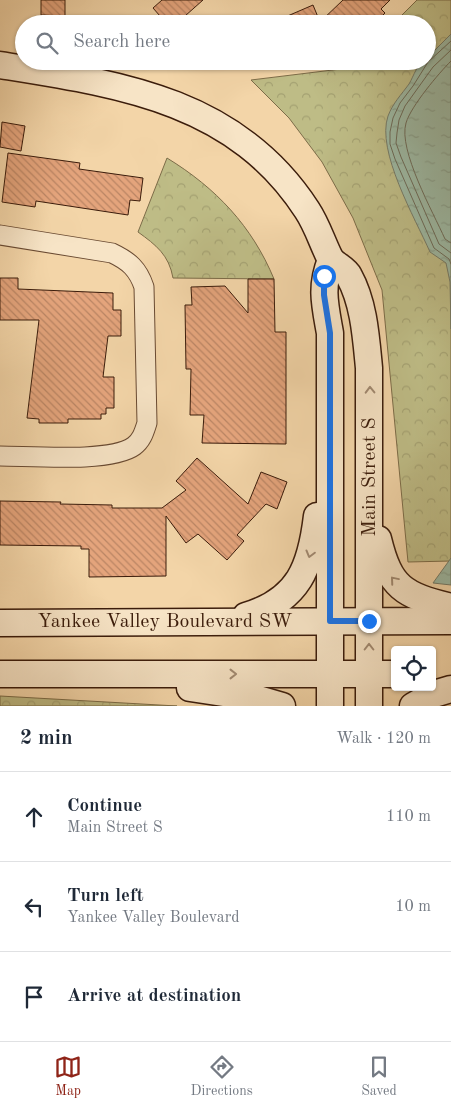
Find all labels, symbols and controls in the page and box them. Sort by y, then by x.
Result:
search box [15,15,436,70]
icon: search [33,29,61,57]
text: Search here [73,33,170,52]
route start [313,265,336,288]
one-way arrow [365,385,375,393]
street label: Main Street S [360,417,380,537]
one-way arrow [305,549,316,558]
one-way arrow [391,576,400,585]
route end [358,610,381,633]
street label: Yankee Valley Boulevard SW [37,612,293,632]
one-way arrow [364,643,374,650]
map controls [391,646,436,691]
button: locate [391,646,436,691]
one-way arrow [230,669,237,679]
text: 2 min [20,728,73,749]
text: Walk · 120 m [336,731,431,747]
text: Continue [67,797,142,816]
icon: ahead [20,803,48,831]
text: 110 m [386,809,431,825]
text: Main Street S [67,820,163,836]
text: Turn left [67,887,144,906]
icon: left [20,893,48,921]
text: 10 m [395,899,431,915]
text: Yankee Valley Boulevard [67,910,240,926]
icon: arrive [20,983,48,1011]
text: Arrive at destination [67,987,241,1006]
tab: Map [54,1053,82,1100]
tab: Directions [191,1053,253,1100]
tab: Saved [361,1053,397,1100]

